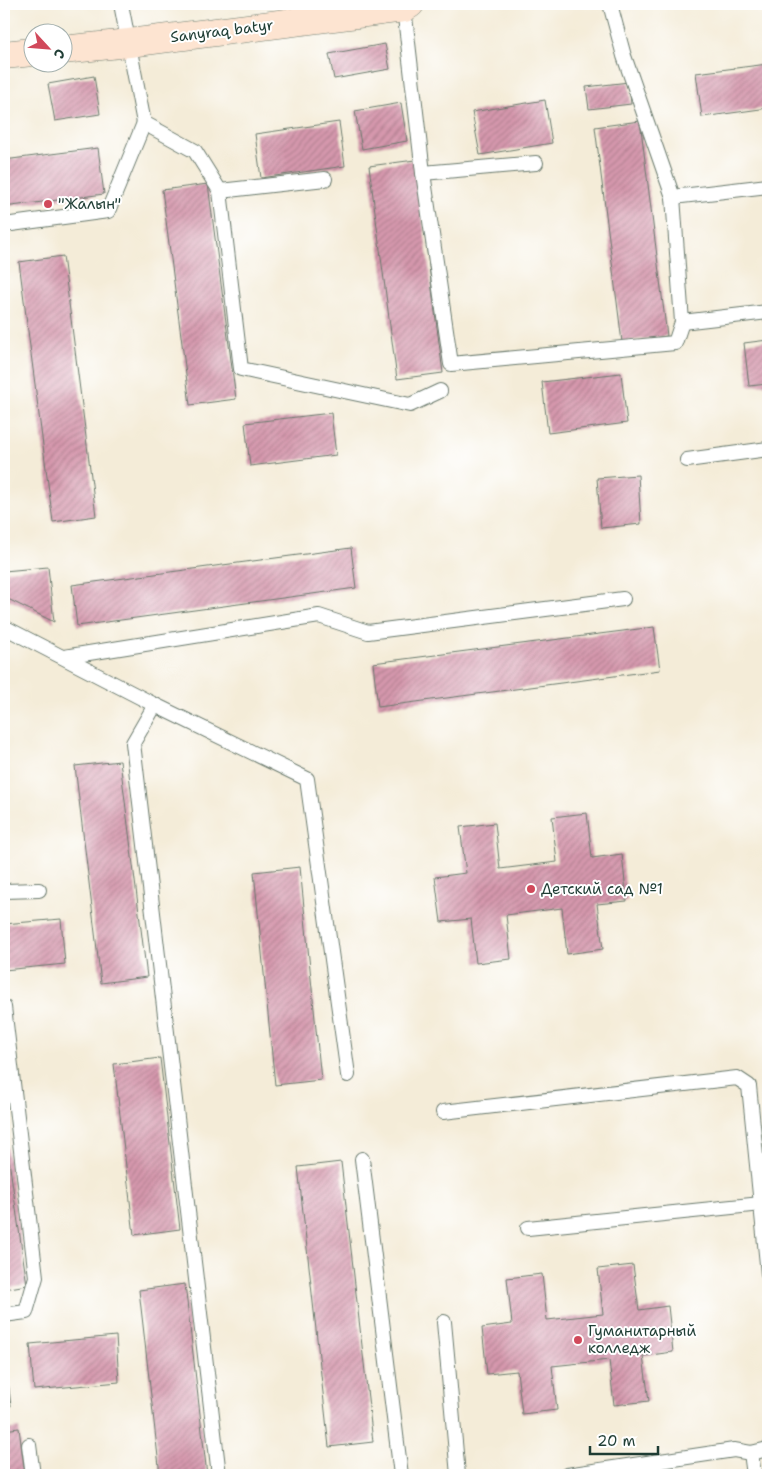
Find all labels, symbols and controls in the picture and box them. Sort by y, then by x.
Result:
street label: Sanyraq batyr [169,15,275,47]
north arrow [22,22,72,72]
text: С [50,46,70,62]
place label: "Жалын" [58,194,121,214]
marker: "Жалын" [42,198,54,210]
place label: Детский сад №1 [541,879,663,899]
marker: Детский сад №1 [525,883,537,895]
place label: Гуманитарный колледж [588,1321,696,1358]
marker: Гуманитарный колледж [572,1334,584,1346]
scale bar [590,1424,657,1456]
text: 20 m [597,1431,636,1451]

